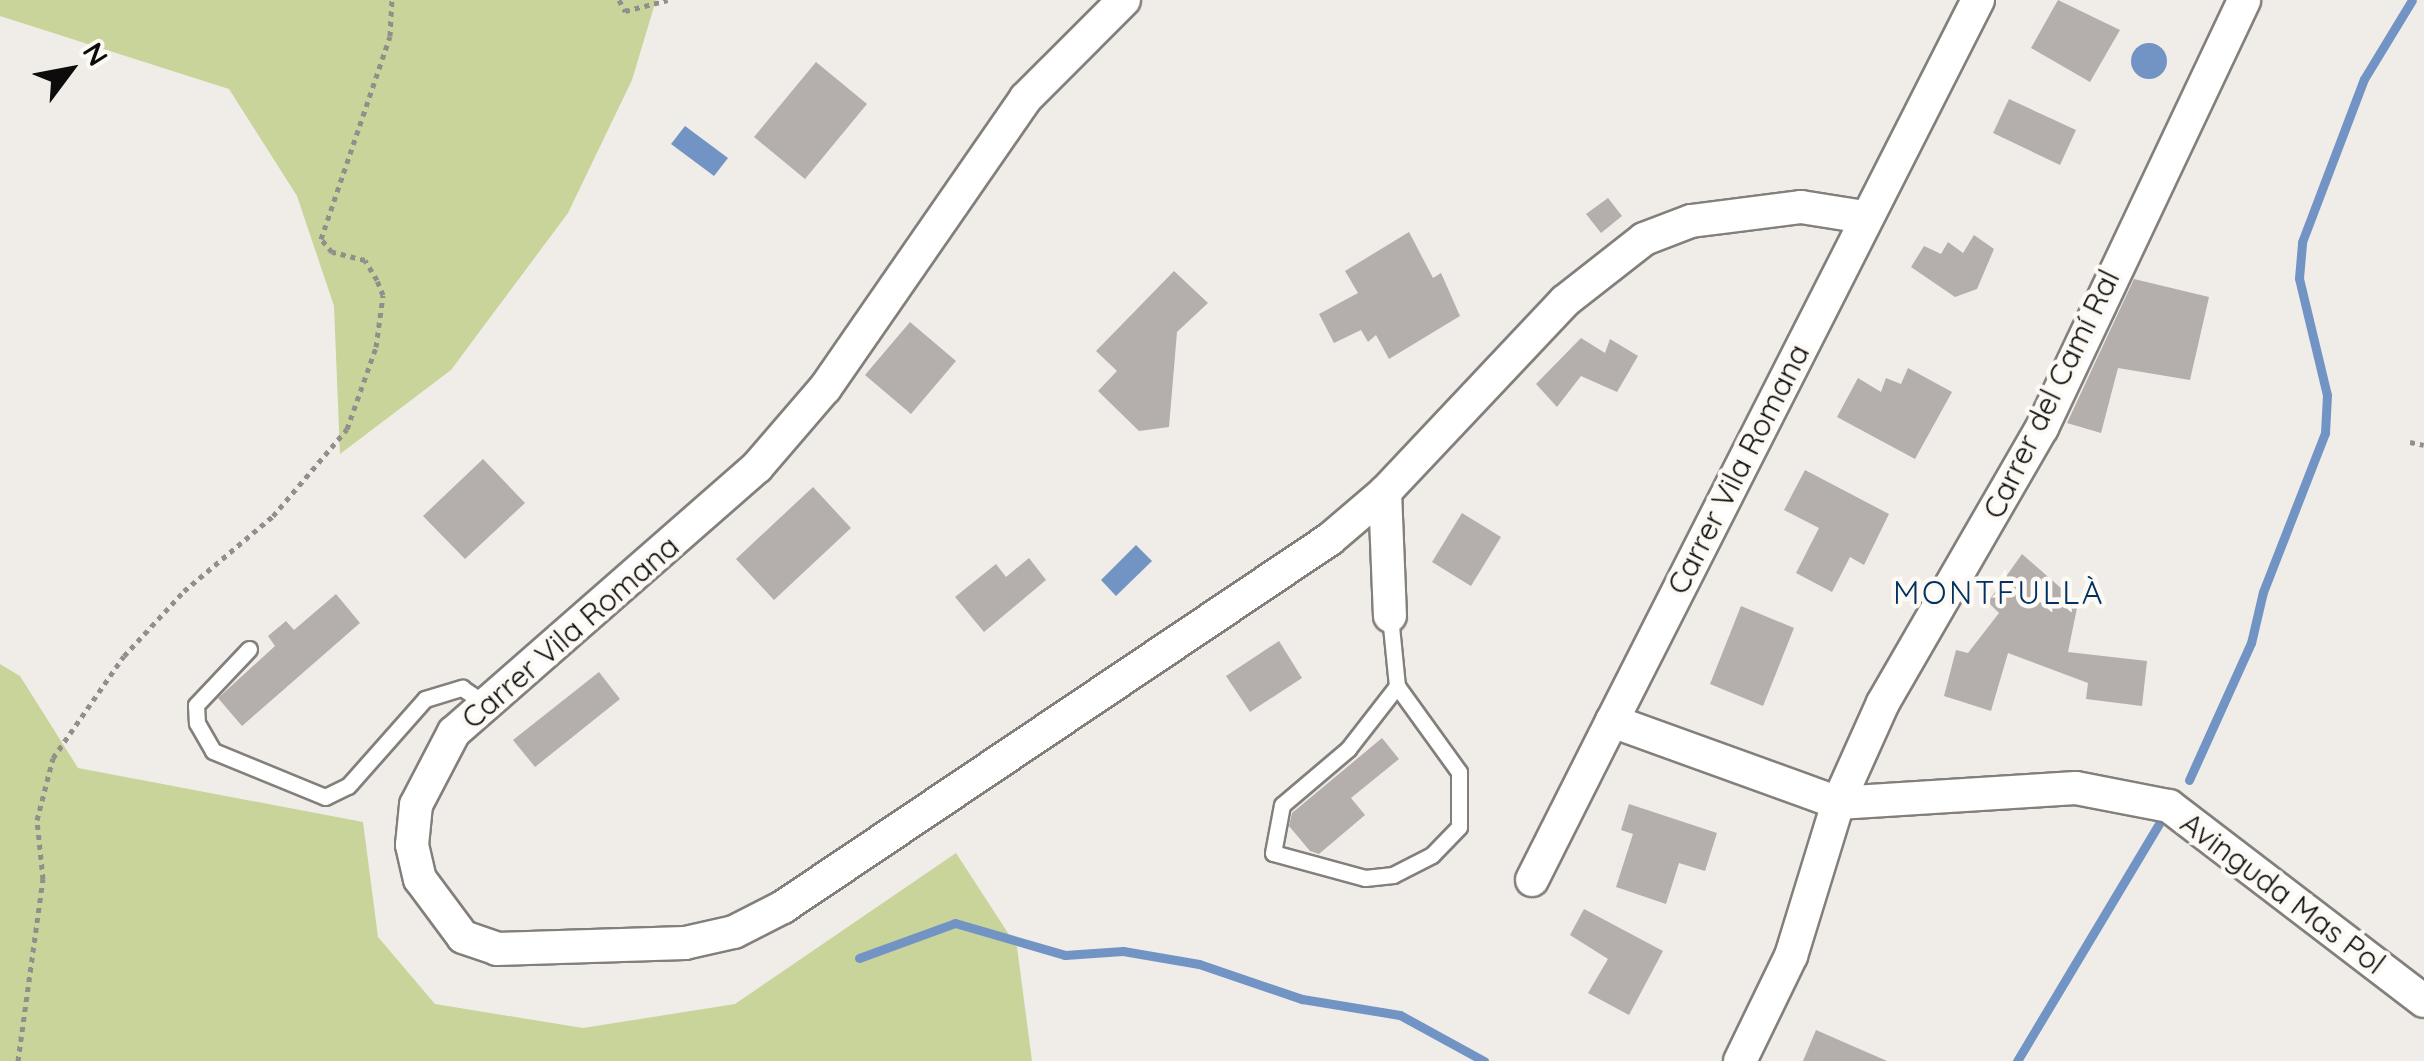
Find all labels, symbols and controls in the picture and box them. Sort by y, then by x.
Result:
north arrow [20,20,120,120]
text: N [76,36,116,72]
street label: Carrer del Camí Ral [1975,264,2127,524]
street label: Carrer Vila Romana [1659,338,1817,600]
street label: Carrer Vila Romana [454,528,686,736]
district label: MONTFULLÀ [1893,573,2105,611]
street label: Avinguda Mas Pol [2174,805,2392,981]

